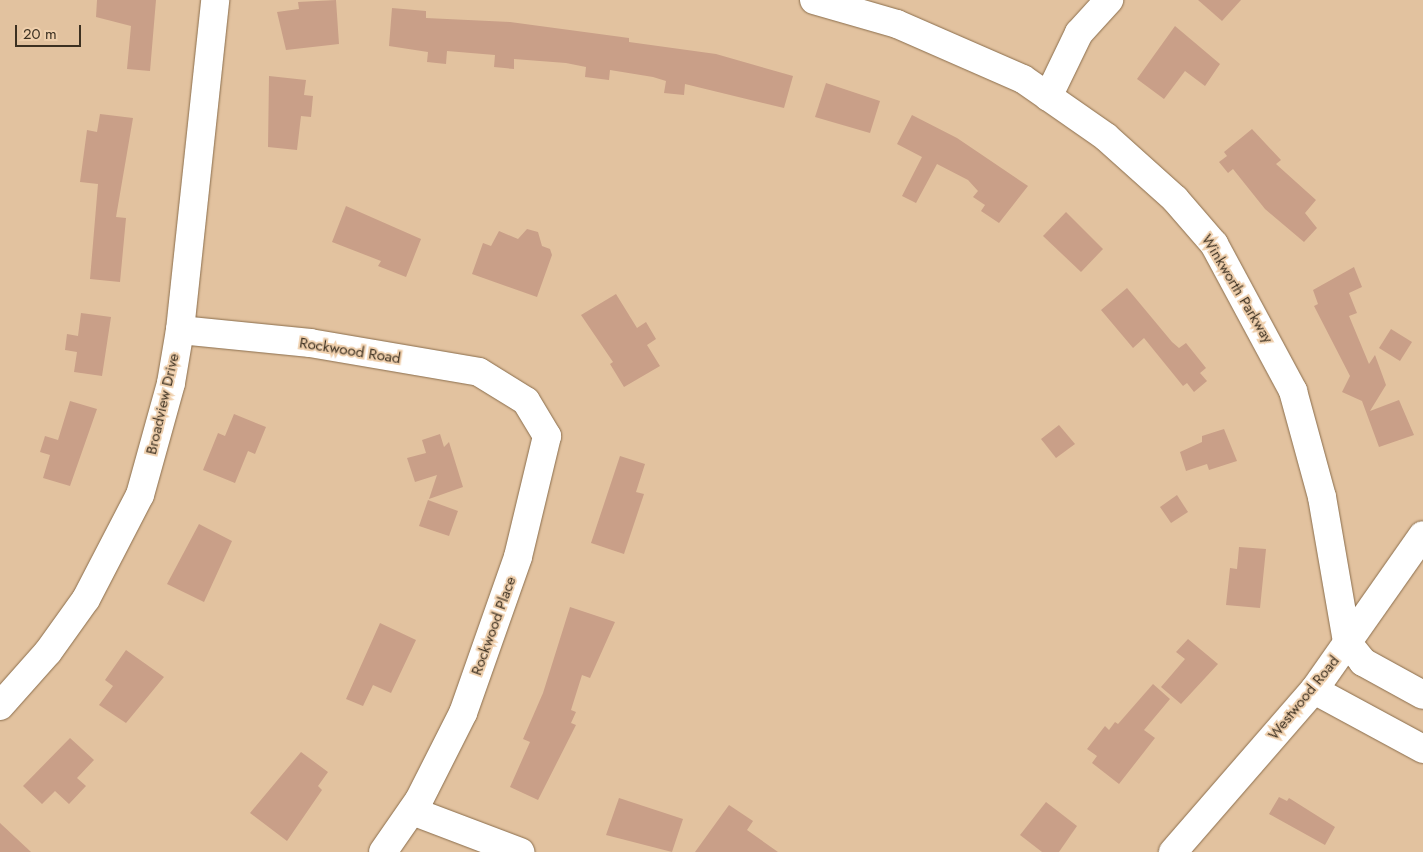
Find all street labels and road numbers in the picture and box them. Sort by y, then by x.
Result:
street label: Winkworth Parkway [1197,231,1277,347]
street label: Rockwood Road [298,334,402,368]
street label: Broadview Drive [143,352,183,456]
street label: Rockwood Place [468,574,520,678]
street label: Westwood Road [1265,652,1343,744]

